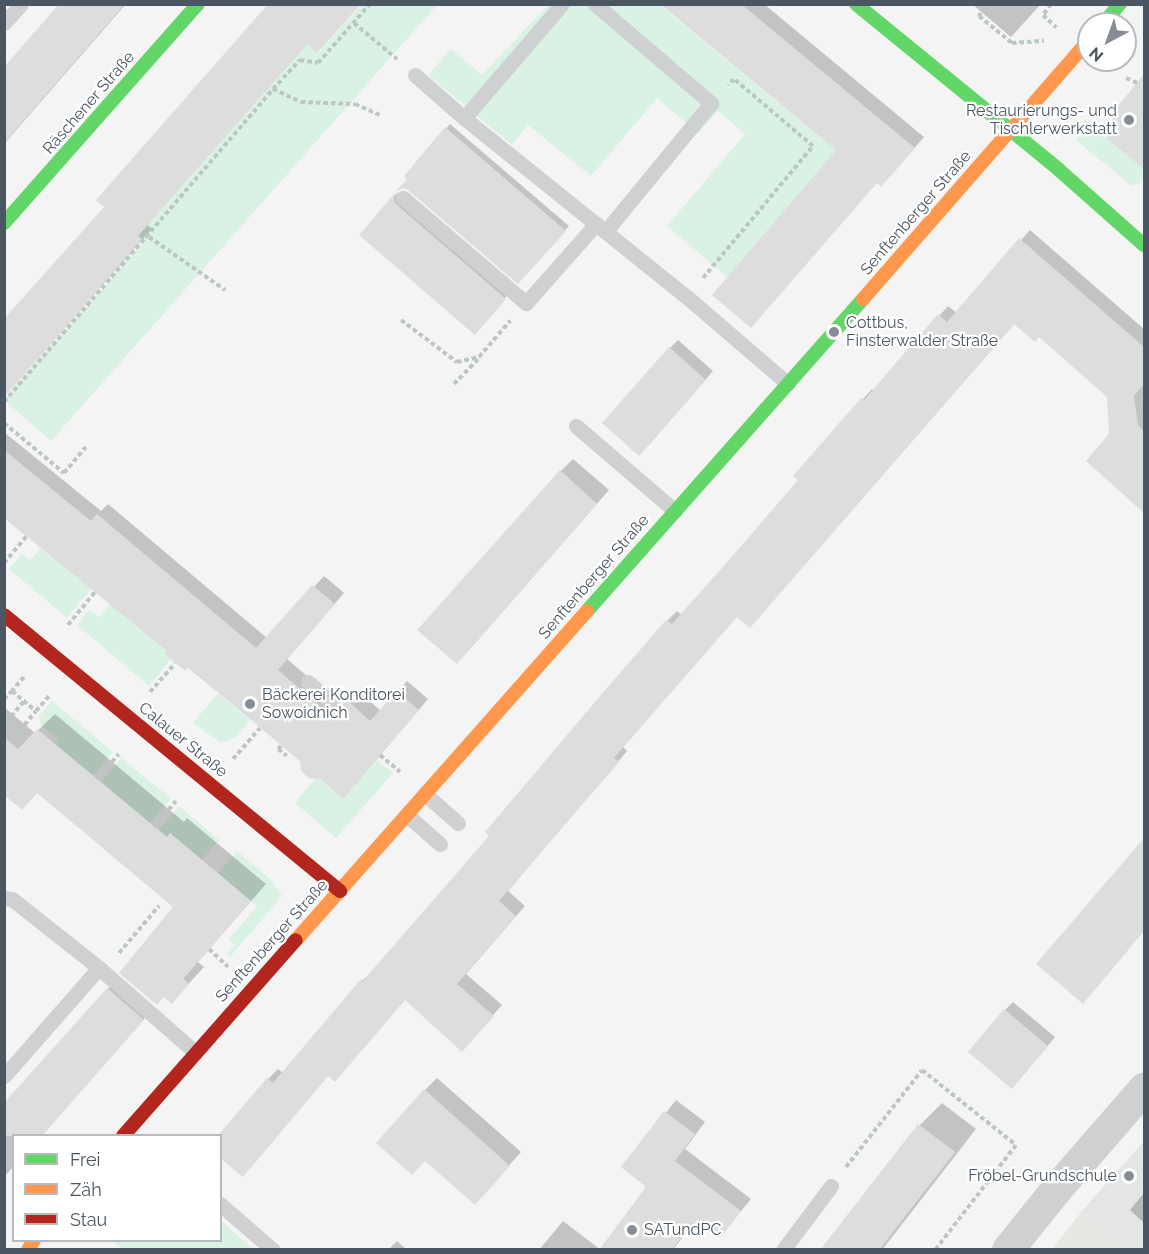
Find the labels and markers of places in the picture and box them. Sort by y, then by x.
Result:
place label: Restaurierungs- und Tischlerwerkstatt [966,101,1117,139]
marker: Restaurierungs- und Tischlerwerkstatt [1122,113,1136,127]
place label: Cottbus, Finsterwalder Straße [846,313,999,351]
marker: Cottbus, Finsterwalder Straße [827,325,841,339]
place label: Bäckerei Konditorei Sowoidnich [262,685,405,723]
marker: Bäckerei Konditorei Sowoidnich [243,697,257,711]
place label: Fröbel-Grundschule [968,1166,1117,1186]
marker: Fröbel-Grundschule [1122,1169,1136,1183]
place label: SATundPC [644,1220,721,1240]
marker: SATundPC [625,1223,639,1237]

